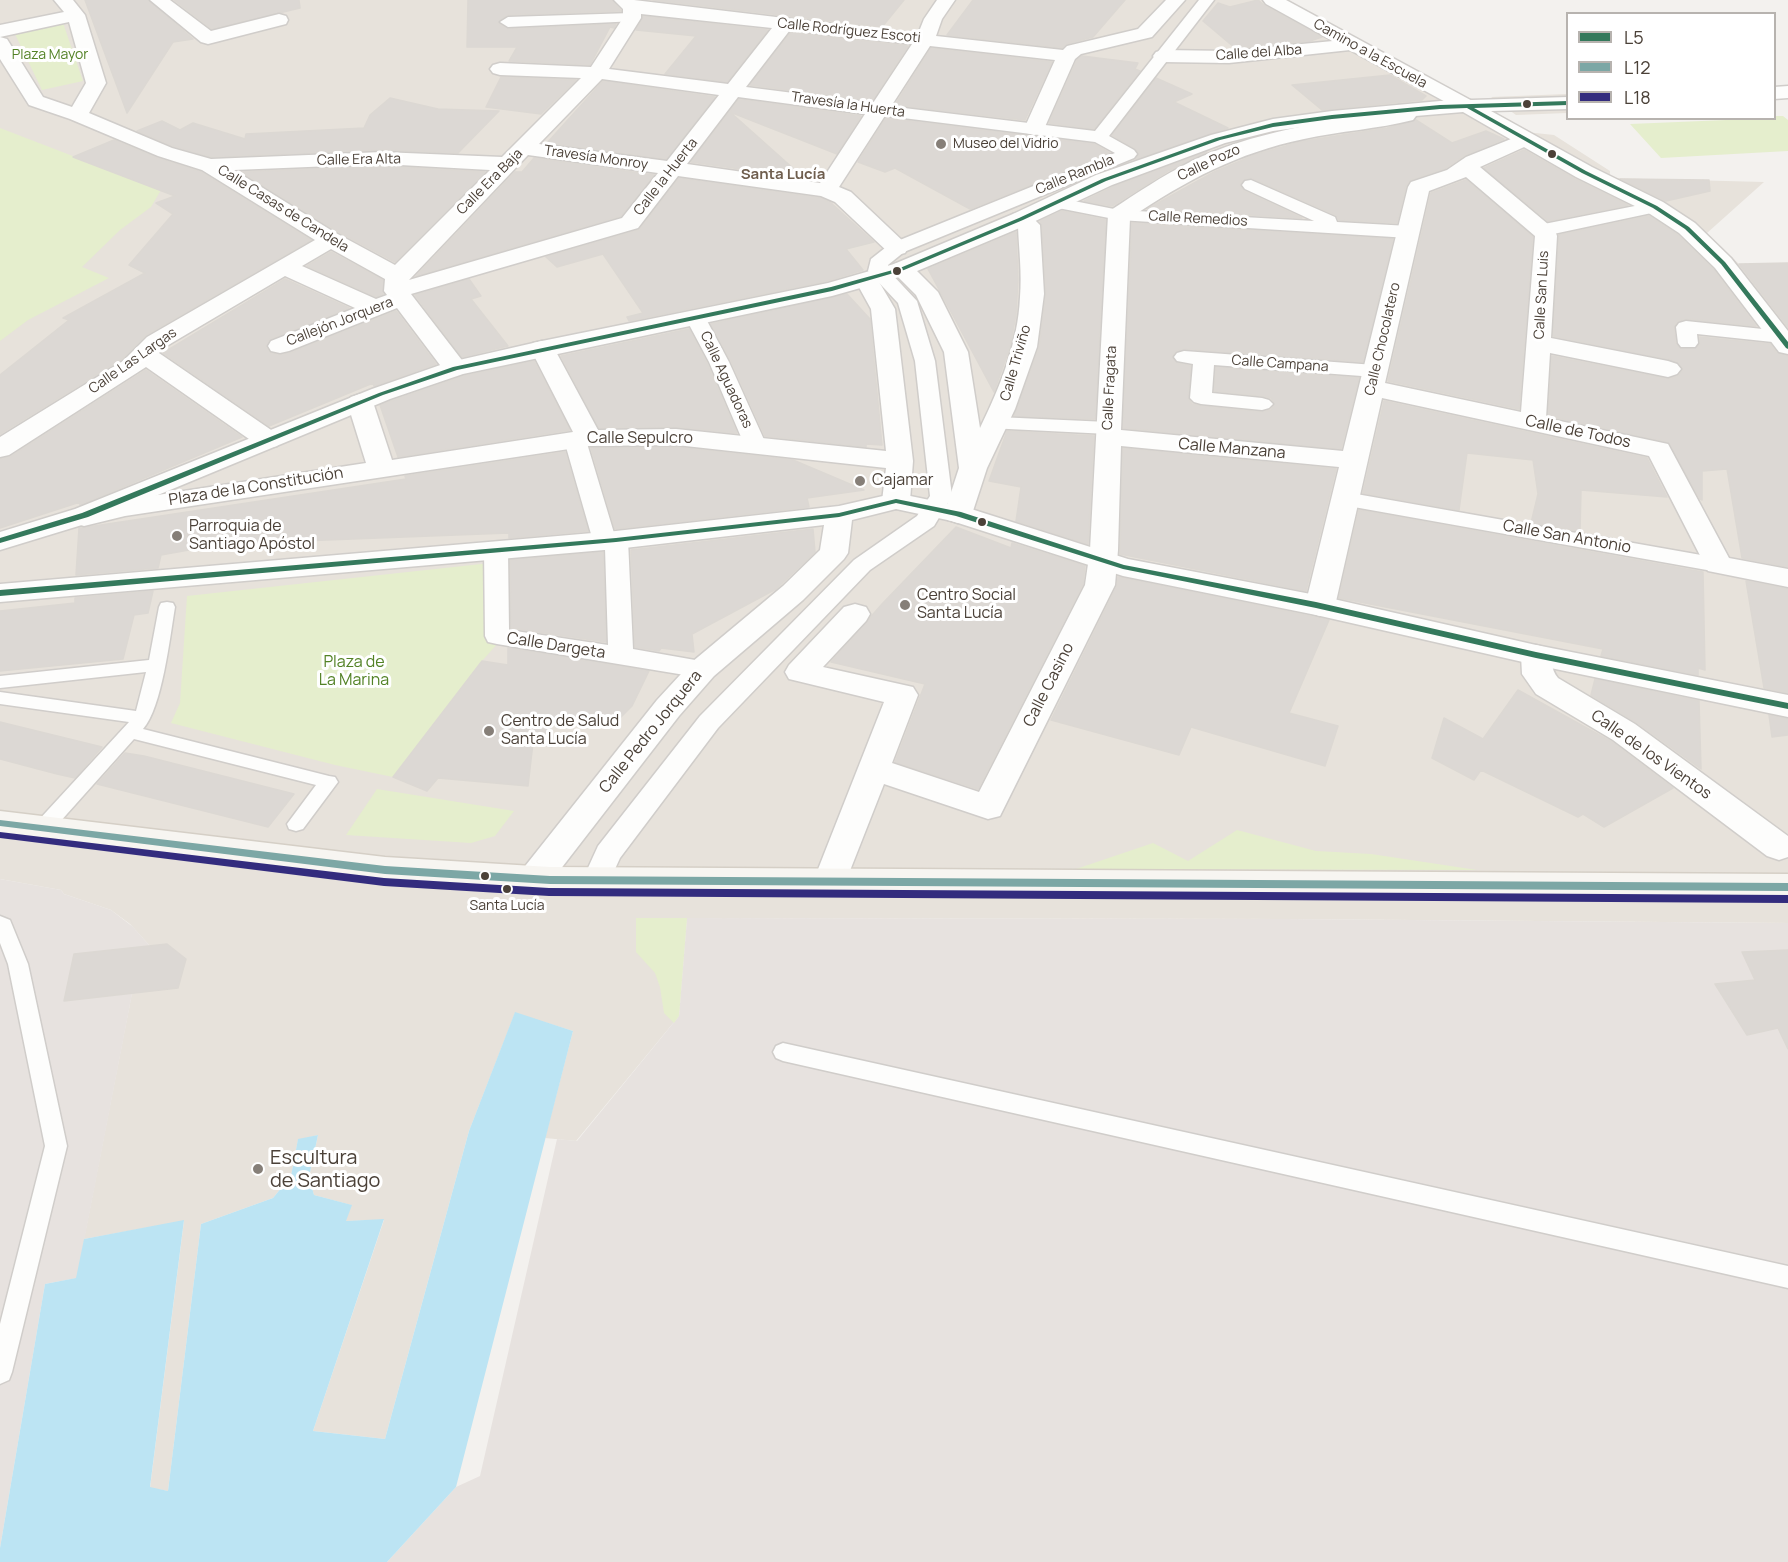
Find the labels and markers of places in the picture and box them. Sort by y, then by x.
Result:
unlabelled marker [1521,98,1533,110]
place label: Museo del Vidrio [953,136,1059,152]
marker: Museo del Vidrio [934,137,948,151]
unlabelled marker [1546,148,1558,160]
unlabelled marker [891,265,903,277]
place label: Cajamar [872,471,933,491]
marker: Cajamar [853,474,867,488]
unlabelled marker [976,516,988,528]
place label: Parroquia de Santiago Apóstol [189,517,315,555]
marker: Parroquia de Santiago Apóstol [170,529,184,543]
place label: Centro Social Santa Lucía [917,586,1016,624]
marker: Centro Social Santa Lucía [898,598,912,612]
place label: Centro de Salud Santa Lucía [501,712,619,750]
marker: Centro de Salud Santa Lucía [482,724,496,738]
unlabelled marker [479,870,491,882]
marker: Santa Lucía [501,883,513,895]
place label: Santa Lucía [470,898,544,914]
place label: Escultura de Santiago [270,1146,380,1193]
marker: Escultura de Santiago [251,1162,265,1176]

